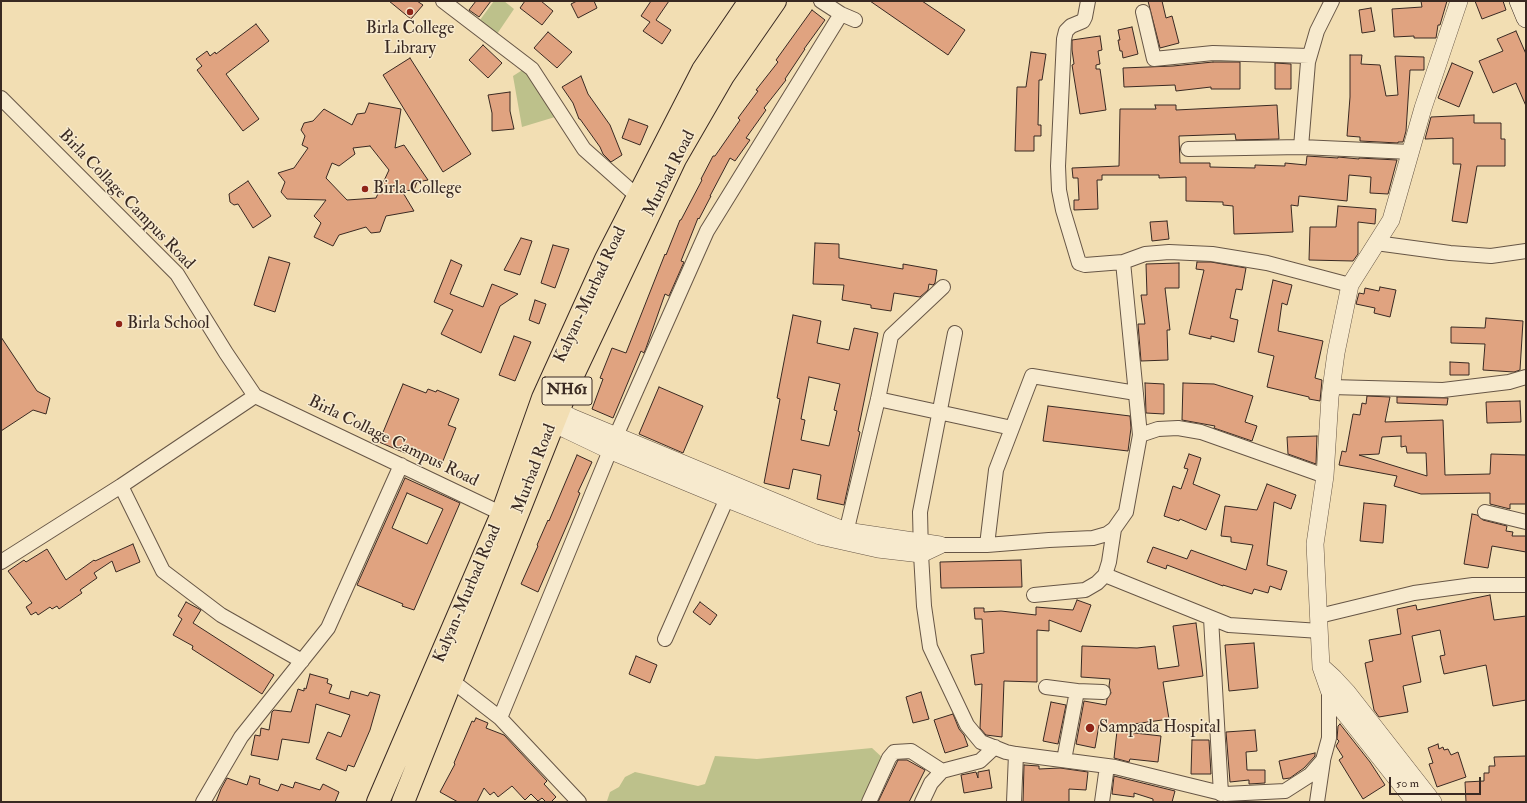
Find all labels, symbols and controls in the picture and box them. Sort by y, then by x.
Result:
marker: Birla College Library [405,7,415,17]
place label: Birla College Library [366,19,454,59]
street label: Birla Collage Campus Road [54,126,198,274]
street label: Murbad Road [640,127,700,221]
place label: Birla College [373,179,462,199]
marker: Birla College [360,184,370,194]
street label: Kalyan-Murbad Road [551,224,631,366]
place label: Birla School [127,314,210,334]
marker: Birla School [114,319,124,329]
road number: NH61 [542,377,592,405]
street label: Birla Collage Campus Road [305,392,481,492]
street label: Murbad Road [509,421,561,517]
street label: Kalyan-Murbad Road [430,522,506,666]
place label: Sampada Hospital [1099,718,1221,738]
marker: Sampada Hospital [1084,722,1096,734]
scale bar [1391,769,1483,795]
text: 50 m [1396,776,1419,791]

